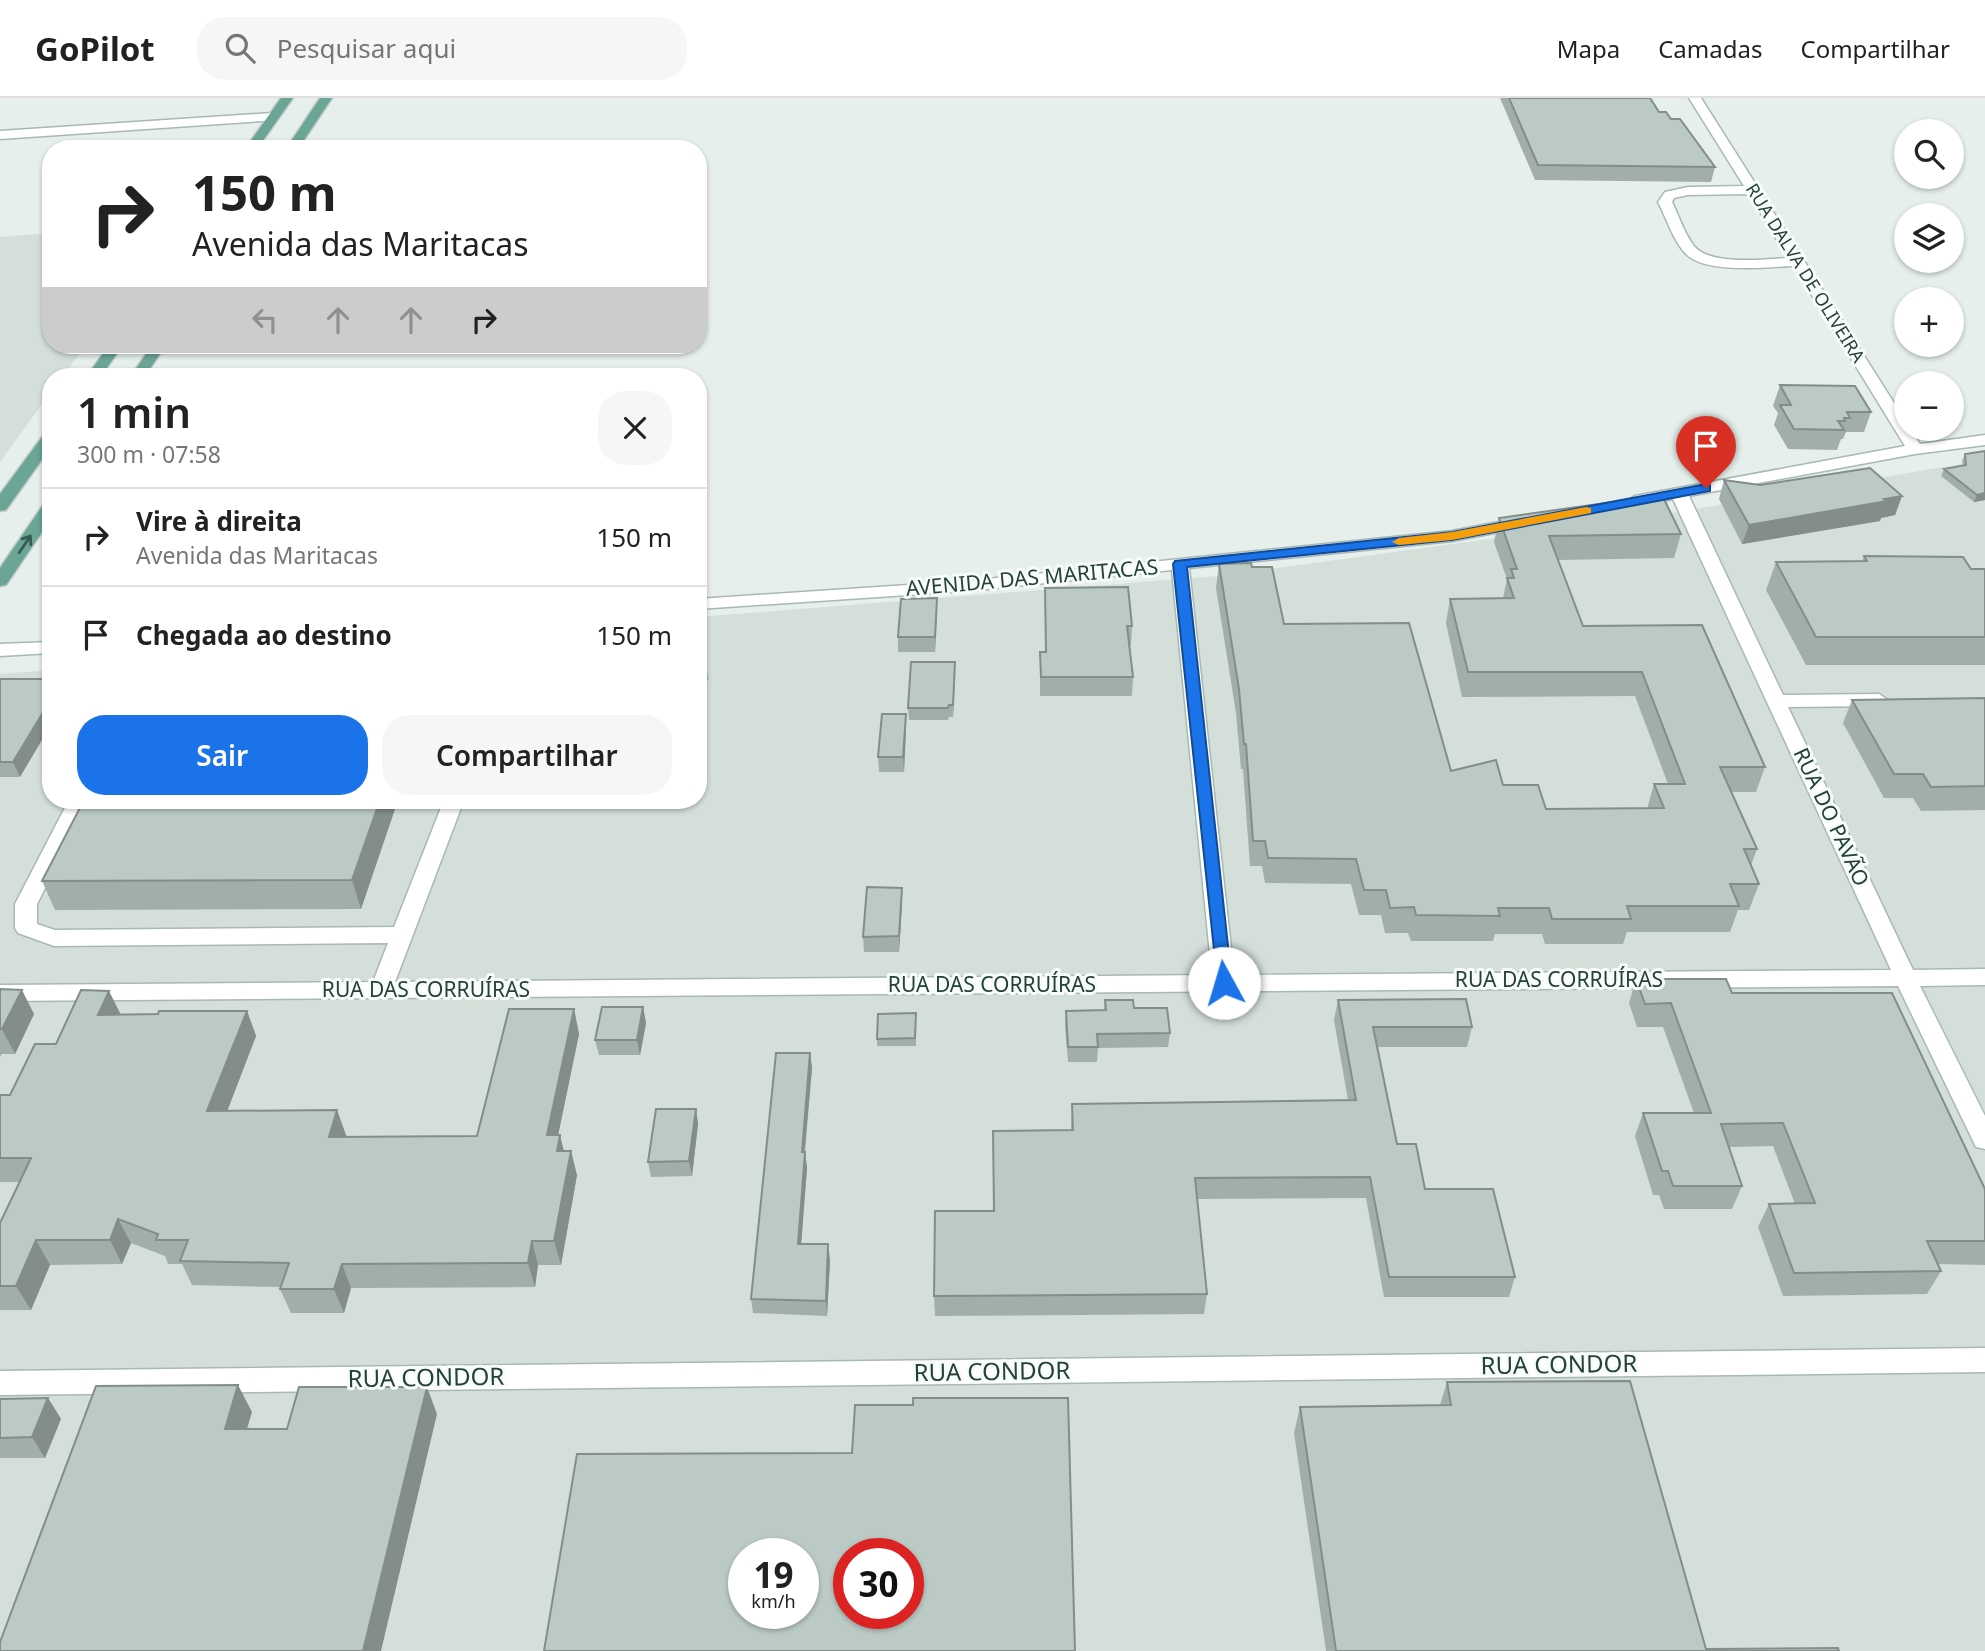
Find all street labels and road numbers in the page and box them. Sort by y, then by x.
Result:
street label: RUA DALVA DE OLIVEIRA [1741,178,1871,367]
street label: AVENIDA DAS MARITACAS [905,552,1159,602]
street label: RUA DO PAVÃO [1788,743,1876,890]
street label: RUA DAS CORRUÍRAS [1455,965,1663,993]
street label: RUA DAS CORRUÍRAS [888,970,1096,998]
street label: RUA DAS CORRUÍRAS [322,975,530,1003]
street label: RUA CONDOR [1480,1346,1638,1381]
street label: RUA CONDOR [913,1353,1071,1388]
street label: RUA CONDOR [347,1359,505,1394]

